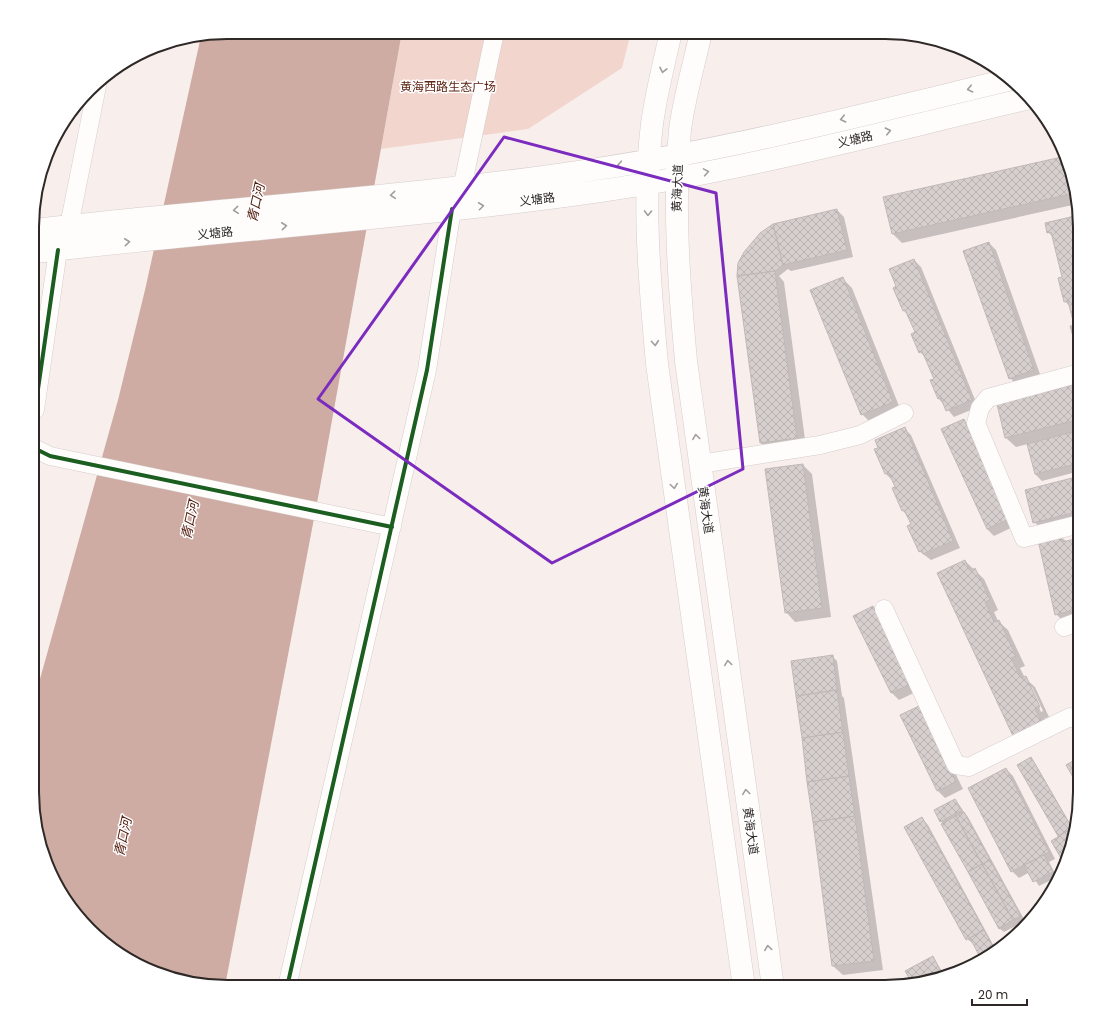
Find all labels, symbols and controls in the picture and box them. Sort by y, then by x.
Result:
one-way arrow [659,67,667,74]
park label: 黄海西路生态广场 [400,78,496,95]
one-way arrow [967,85,973,93]
one-way arrow [840,115,847,123]
street label: 义塘路 [836,127,874,151]
one-way arrow [885,128,891,136]
one-way arrow [617,160,623,169]
street label: 黄海大道 [668,164,686,212]
one-way arrow [703,168,709,177]
water label: 青口河 [243,179,270,224]
street label: 义塘路 [518,188,556,210]
one-way arrow [390,191,396,200]
one-way arrow [478,202,484,211]
one-way arrow [233,205,239,214]
one-way arrow [644,210,652,216]
one-way arrow [281,222,287,231]
street label: 义塘路 [196,223,234,243]
one-way arrow [124,237,130,246]
one-way arrow [651,340,660,346]
one-way arrow [692,434,701,440]
one-way arrow [669,483,678,489]
street label: 黄海大道 [694,485,718,535]
water label: 青口河 [177,496,204,541]
one-way arrow [724,660,733,666]
one-way arrow [742,788,751,795]
street label: 黄海大道 [739,806,763,856]
water label: 青口河 [110,813,137,858]
one-way arrow [764,945,773,951]
scale bar [972,981,1027,1007]
text: 20 m [978,986,1008,1003]

